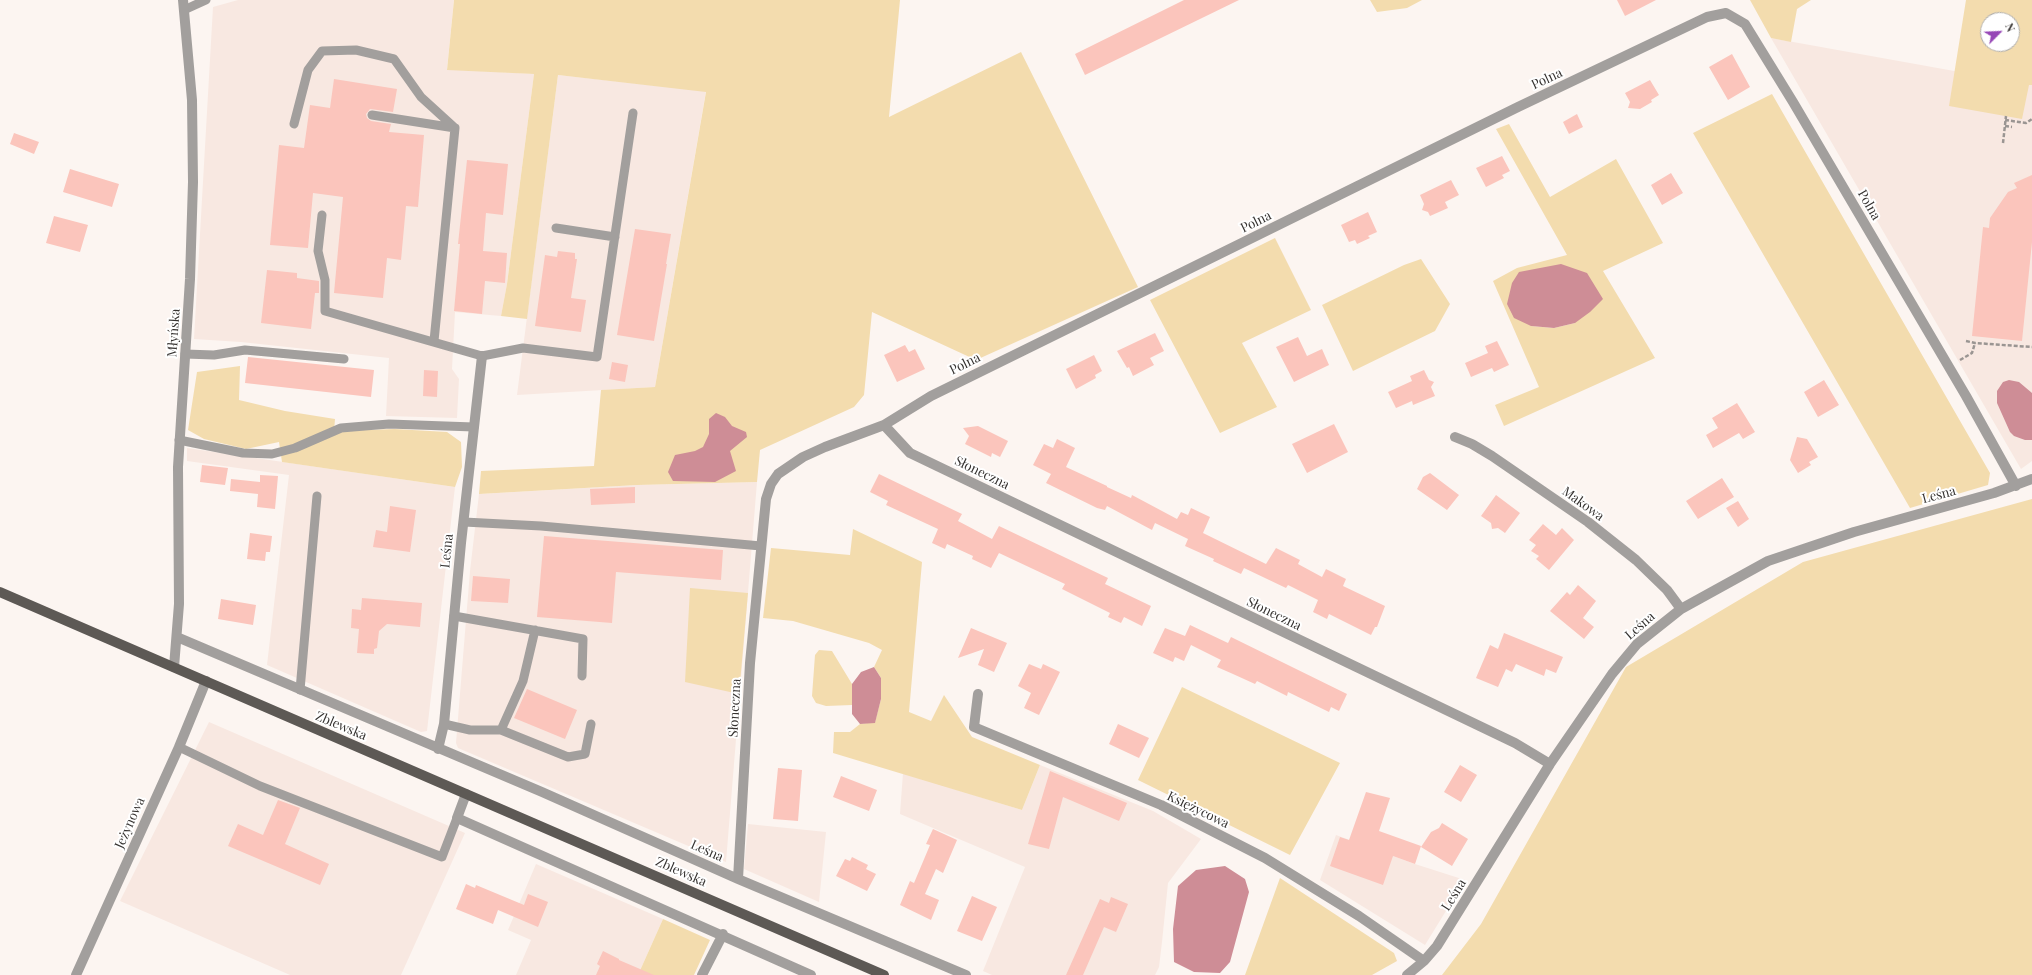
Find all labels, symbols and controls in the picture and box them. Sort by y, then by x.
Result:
north arrow [1980,12,2020,52]
text: N [2002,21,2019,34]
street label: Polna [1529,65,1565,93]
street label: Polna [1854,187,1884,223]
street label: Polna [1238,208,1274,236]
street label: Młyńska [165,308,183,358]
street label: Polna [947,350,983,378]
street label: Słoneczna [952,453,1012,493]
street label: Leśna [1920,483,1958,507]
street label: Makowa [1559,484,1607,524]
street label: Leśna [437,533,457,569]
street label: Słoneczna [1244,594,1304,634]
street label: Leśna [1622,609,1658,643]
street label: Słoneczna [726,678,744,738]
street label: Zblewska [313,708,369,744]
street label: Księżycowa [1164,788,1232,832]
street label: Jeżynowa [112,795,148,851]
street label: Leśna [688,837,726,865]
street label: Zblewska [653,854,709,890]
street label: Leśna [1438,876,1470,914]

